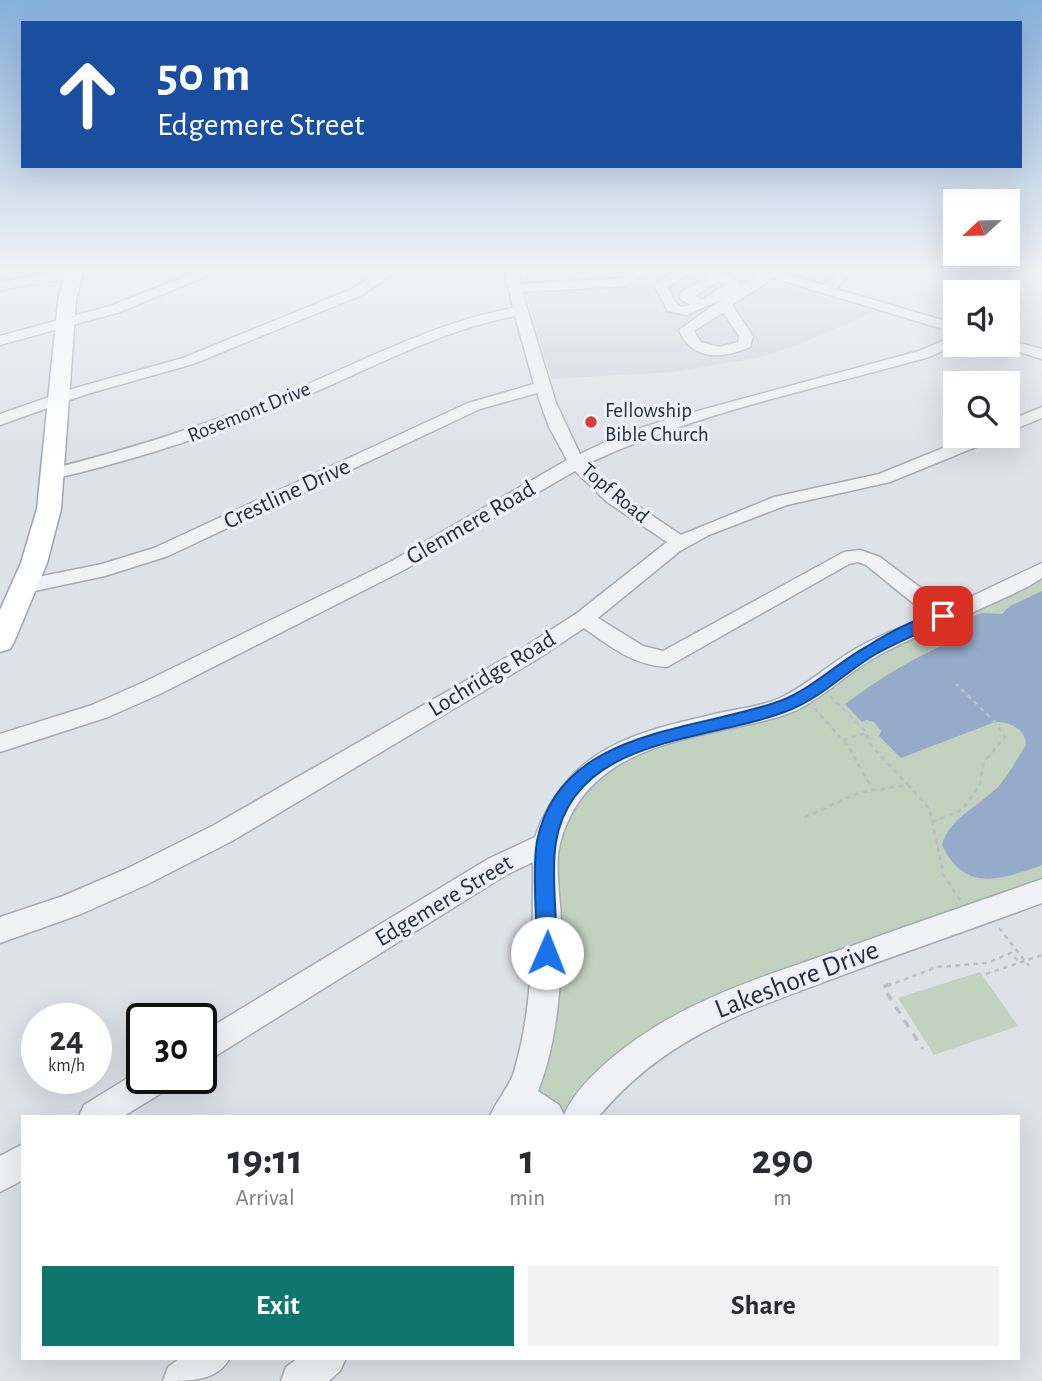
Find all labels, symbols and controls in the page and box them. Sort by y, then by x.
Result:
icon: ahead [42,49,133,140]
text: 50 m [157,51,251,100]
text: Edgemere Street [157,109,365,141]
north arrow [943,189,1020,266]
map controls [943,189,1020,448]
button: sound [943,280,1020,357]
button: search [943,371,1020,448]
street label: Rosemont Drive [185,378,313,446]
place label: Fellowship Bible Church [605,400,709,445]
marker: Fellowship Bible Church [583,414,599,430]
street label: Crestline Drive [220,454,354,534]
street label: Topf Road [577,459,653,527]
street label: Glenmere Road [403,477,539,569]
pin [913,586,973,646]
icon: arrive [924,597,962,635]
street label: Lochridge Road [424,627,560,721]
street label: Edgemere Street [371,850,517,951]
position arrow [510,916,584,990]
street label: Lakeshore Drive [711,936,883,1024]
speed limit sign: 30 [126,1003,217,1094]
text: 24 [49,1022,84,1057]
text: km/h [48,1057,85,1075]
text: 19:11 [227,1139,303,1181]
text: 1 [520,1139,535,1181]
text: 290 [752,1139,814,1181]
text: Arrival [236,1187,295,1210]
text: min [509,1187,545,1210]
text: m [773,1187,792,1210]
button: Exit [42,1266,514,1346]
button: Share [528,1266,999,1346]

